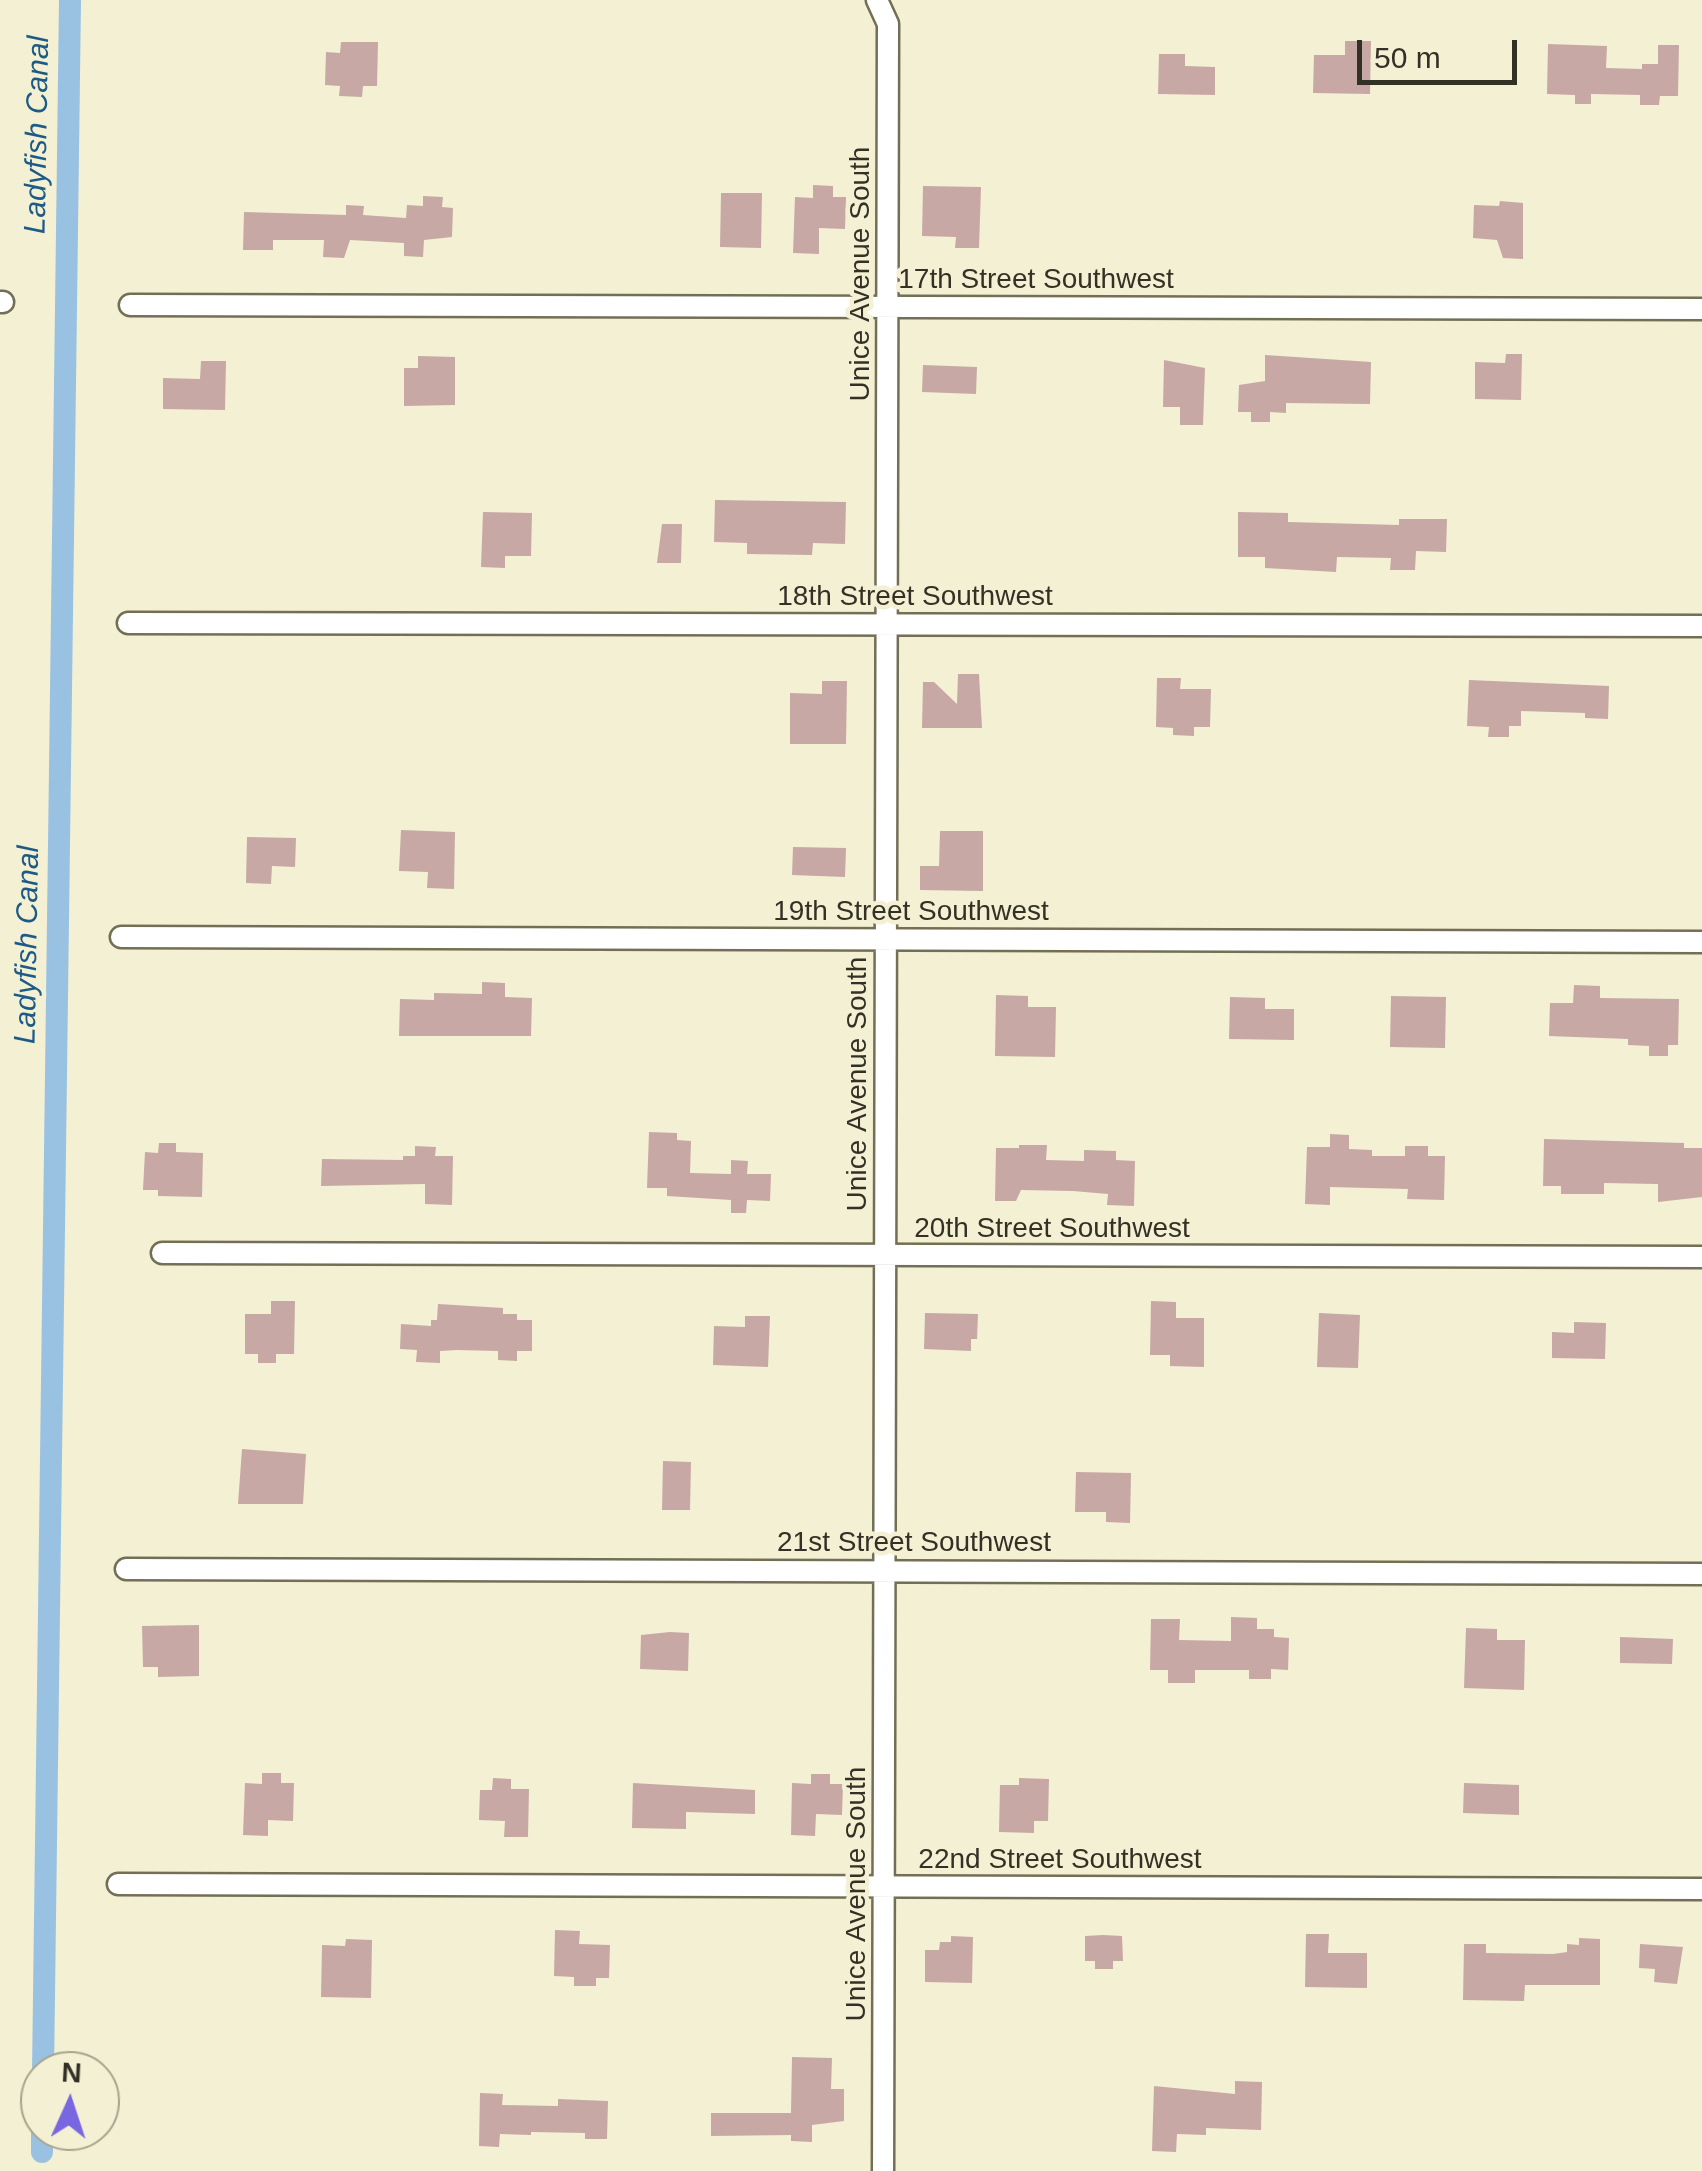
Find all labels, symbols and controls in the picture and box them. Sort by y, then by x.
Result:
scale bar [1362,20,1522,82]
water label: Ladyfish Canal [18,35,58,235]
text: 50 m [1374,41,1441,74]
street label: Unice Avenue South [844,147,878,401]
street label: 17th Street Southwest [898,263,1174,297]
street label: 18th Street Southwest [777,580,1053,614]
water label: Ladyfish Canal [8,845,48,1045]
street label: 19th Street Southwest [773,895,1049,929]
street label: Unice Avenue South [841,957,875,1211]
street label: 20th Street Southwest [914,1212,1190,1246]
street label: 21st Street Southwest [777,1526,1051,1560]
street label: Unice Avenue South [840,1767,874,2021]
street label: 22nd Street Southwest [918,1843,1202,1877]
north arrow [20,2051,120,2151]
text: N [61,2057,82,2089]

